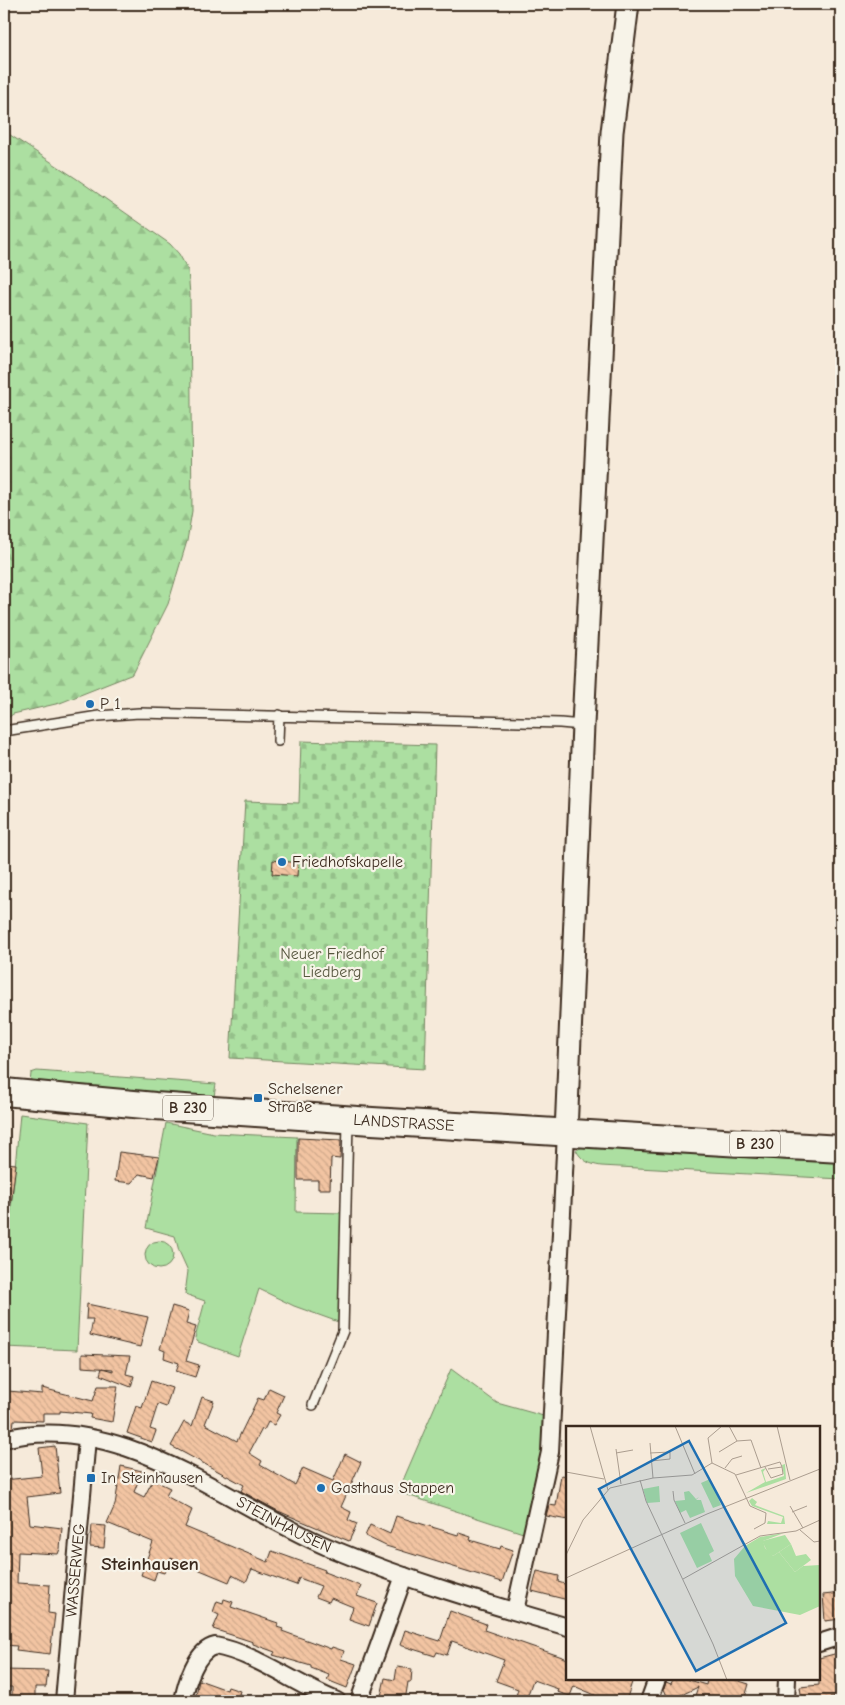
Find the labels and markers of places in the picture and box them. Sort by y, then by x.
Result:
place label: P 1 [100,695,121,713]
marker: P 1 [84,698,96,710]
place label: Friedhofskapelle [292,853,403,871]
marker: Friedhofskapelle [276,856,288,868]
place label: Schelsener Straße [268,1080,343,1116]
marker: Schelsener Straße [252,1092,264,1104]
place label: In Steinhausen [101,1469,203,1487]
marker: In Steinhausen [85,1472,97,1484]
place label: Gasthaus Stappen [331,1479,454,1497]
marker: Gasthaus Stappen [315,1482,327,1494]

